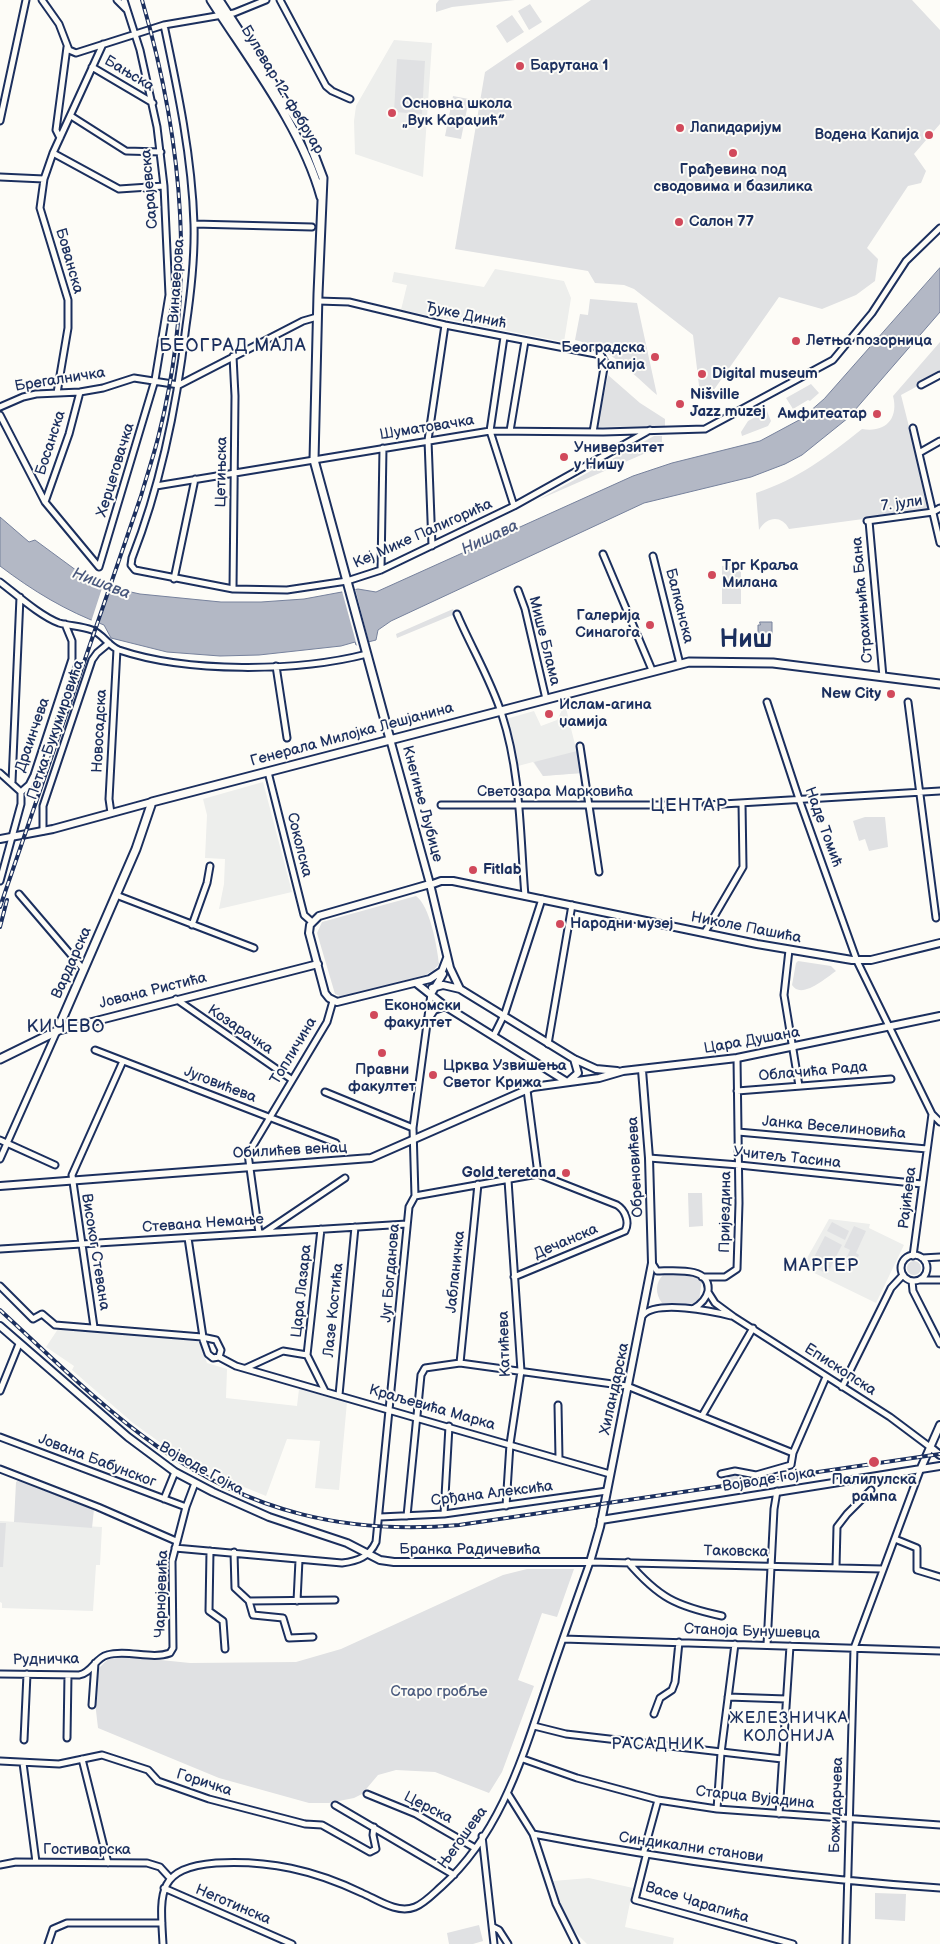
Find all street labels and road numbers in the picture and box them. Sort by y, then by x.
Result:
street label: Булевар 12. фебруар [236,22,328,158]
street label: Бањска [101,52,157,96]
street label: Сарајевска [138,148,162,230]
street label: Бованска [51,226,87,296]
street label: Винаверова [165,238,189,324]
street label: Ђуке Динић [424,299,508,333]
street label: Брегалничка [14,364,106,396]
street label: Босанска [32,408,70,478]
street label: Шуматовачка [378,412,476,444]
street label: Херцеговачка [93,421,139,519]
street label: Цетињска [212,436,232,508]
street label: 7. јули [880,492,924,516]
street label: Кеј Мике Палигорића [351,495,495,573]
street label: Страхињића Бана [849,536,877,664]
street label: Балканска [661,567,697,645]
street label: Мише Блама [524,594,564,688]
street label: Петка Букумировића [24,658,88,802]
street label: Новосадска [89,689,111,773]
street label: Драинчева [12,695,54,775]
street label: Генерала Милојка Лешјанина [248,699,456,771]
street label: Кнегиње Љубице [398,744,446,864]
street label: Светозара Марковића [477,783,633,801]
street label: Наде Томић [800,785,846,869]
street label: Соколска [282,811,316,879]
street label: Николе Пашића [689,908,803,948]
street label: Вардарска [48,924,96,1002]
street label: Јована Ристића [97,969,209,1013]
street label: Козарачка [204,1002,276,1058]
street label: Топличина [267,1014,321,1088]
street label: Цара Душана [703,1024,801,1058]
street label: Облачића Рада [758,1058,868,1086]
street label: Југовићева [181,1063,259,1107]
street label: Јанка Веселиновића [761,1113,907,1143]
street label: Обреновићева [624,1116,648,1218]
street label: Обилићев венац [232,1139,348,1163]
street label: Учитељ Тасина [732,1143,842,1173]
street label: Рајићева [895,1166,921,1230]
street label: Пријездина [716,1171,736,1253]
street label: Високог Стевана [77,1192,113,1312]
street label: Стевана Немање [142,1211,264,1237]
street label: Дечанска [531,1220,601,1264]
street label: Југ Богданова [378,1223,404,1323]
street label: Јабланичка [443,1230,469,1314]
street label: Цара Лазара [288,1244,316,1338]
street label: Лазе Костића [320,1262,348,1358]
street label: Катићева [495,1310,515,1378]
street label: Епископска [801,1340,879,1400]
street label: Хиландарска [596,1341,634,1437]
street label: Краљевића Марка [367,1381,497,1435]
street label: Јована Бабунског [36,1430,158,1492]
street label: Војводе Гојка [156,1438,246,1500]
street label: Војводе Гојка [721,1464,817,1496]
street label: Срђана Алексића [430,1478,554,1510]
street label: Бранка Радичевића [399,1541,541,1559]
street label: Таковска [703,1542,769,1562]
street label: Чарнојевића [151,1550,173,1638]
street label: Станоја Бунушевца [683,1621,821,1643]
street label: Рудничка [12,1650,80,1670]
street label: Божидарчева [826,1757,848,1853]
street label: Горичка [174,1766,234,1800]
street label: Старца Вујадина [695,1783,815,1813]
street label: Церска [401,1788,455,1828]
street label: Његошева [434,1803,492,1873]
street label: Синдикални станови [617,1829,765,1867]
street label: Гостиварска [43,1841,131,1859]
street label: Васе Чарапића [643,1879,751,1927]
street label: Неготинска [193,1881,273,1929]

